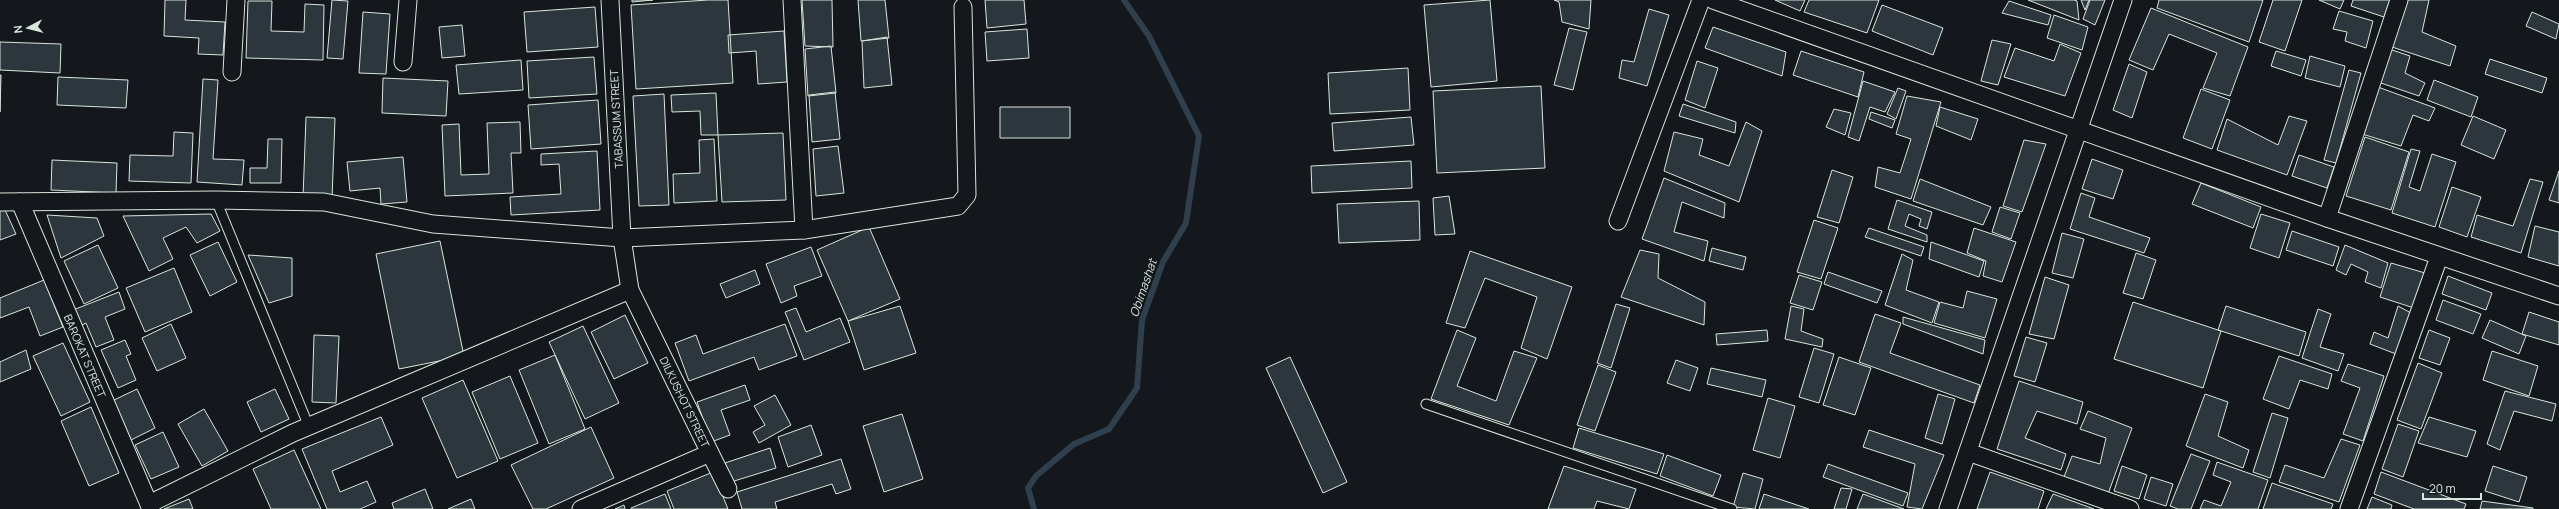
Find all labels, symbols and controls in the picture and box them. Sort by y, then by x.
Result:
north arrow [8,8,48,48]
text: N [10,24,26,34]
street label: TABASSUM STREET [606,69,626,169]
water label: Obimashat [1125,256,1161,319]
street label: BAROKAT STREET [61,312,110,400]
street label: DILKUSHOT STREET [656,354,714,450]
scale bar [2423,475,2481,501]
text: 20 m [2429,480,2456,497]

